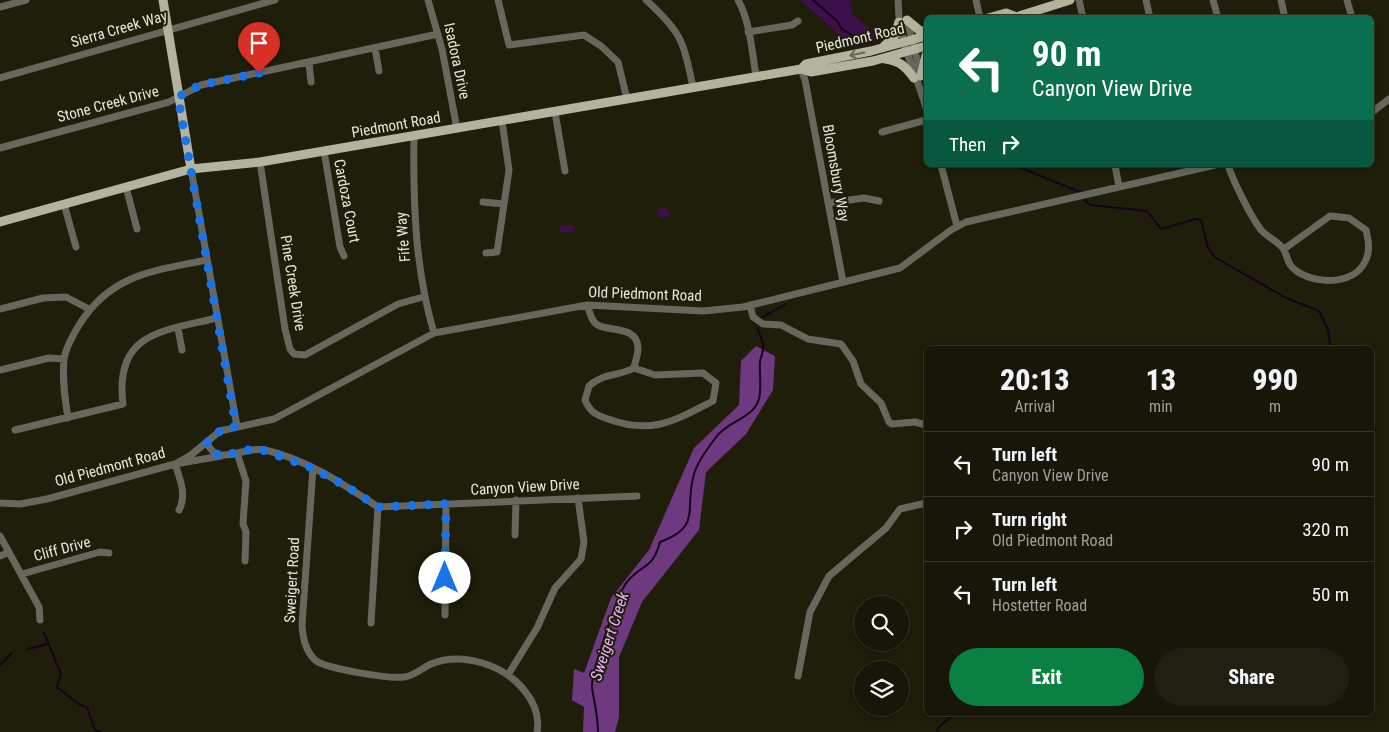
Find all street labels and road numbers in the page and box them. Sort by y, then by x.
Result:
street label: Sierra Creek Way [69,7,169,51]
street label: Piedmont Road [814,19,906,57]
street label: Isadora Drive [440,21,474,101]
street label: Stone Creek Drive [55,82,161,126]
street label: Piedmont Road [350,108,442,142]
street label: Bloomsbury Way [819,123,853,223]
street label: Cardoza Court [330,158,364,244]
street label: Fife Way [392,211,414,263]
street label: Pine Creek Drive [277,234,309,332]
street label: Old Piedmont Road [588,283,702,305]
street label: Old Piedmont Road [53,444,167,490]
street label: Canyon View Drive [470,475,580,499]
street label: Cliff Drive [32,533,92,565]
street label: Sweigert Road [281,537,303,623]

